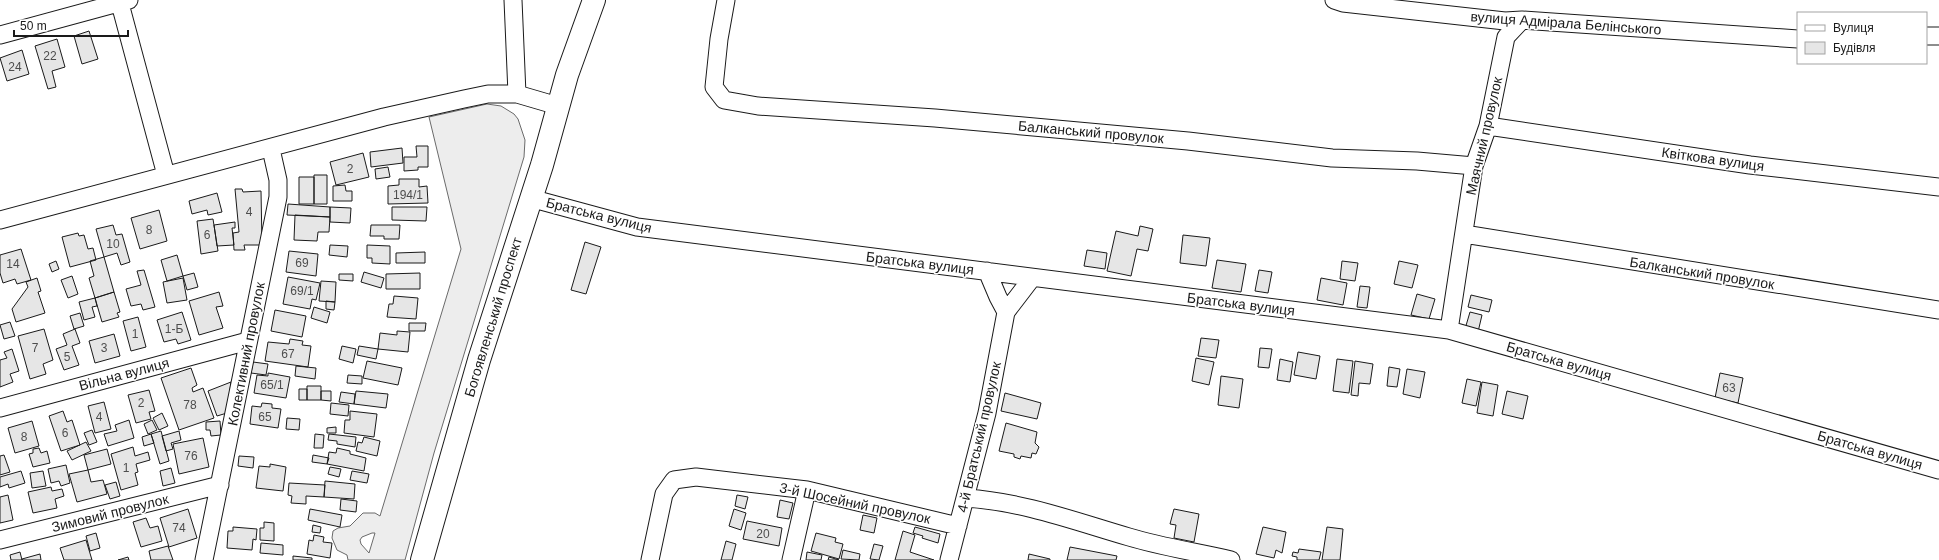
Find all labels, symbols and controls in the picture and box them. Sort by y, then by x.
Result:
street label: вулиця Адмірала Белінського [1470,8,1662,38]
scale bar [14,12,128,38]
legend [1797,12,1927,64]
text: 50 m [20,19,47,33]
text: Вулиця [1833,21,1874,35]
text: Будівля [1833,41,1875,55]
house number: 22 [43,49,57,63]
house number: 24 [8,60,22,74]
street label: Маячний провулок [1463,74,1506,197]
street label: Балканський провулок [1017,118,1165,146]
street label: Квіткова вулиця [1661,144,1765,174]
house number: 2 [347,162,354,176]
house number: 194/1 [393,188,423,202]
street label: Братська вулиця [544,194,654,236]
house number: 4 [246,205,253,219]
house number: 8 [146,223,153,237]
house number: 6 [204,228,211,242]
street label: Богоявленський проспект [461,235,525,399]
house number: 10 [106,237,120,251]
street label: Братська вулиця [865,248,975,278]
street label: Балканський провулок [1629,254,1776,292]
house number: 69 [295,256,309,270]
house number: 14 [6,257,20,271]
street label: Колективний провулок [224,280,268,427]
house number: 69/1 [290,284,314,298]
street label: Братська вулиця [1186,289,1296,319]
house number: 1-Б [165,322,183,336]
house number: 1 [132,327,139,341]
street label: Братська вулиця [1505,338,1613,384]
house number: 7 [32,341,39,355]
house number: 3 [101,341,108,355]
house number: 67 [281,347,295,361]
house number: 5 [64,350,71,364]
street label: Вільна вулиця [77,354,171,394]
street label: 4-й Братський провулок [954,359,1004,514]
house number: 65/1 [260,378,284,392]
house number: 63 [1722,381,1736,395]
house number: 2 [138,396,145,410]
house number: 78 [183,398,197,412]
house number: 4 [96,410,103,424]
house number: 65 [258,410,272,424]
house number: 6 [62,426,69,440]
street label: Братська вулиця [1816,427,1924,473]
house number: 8 [21,430,28,444]
house number: 76 [184,449,198,463]
house number: 1 [123,461,130,475]
street label: 3-й Шосейний провулок [778,479,933,527]
street label: Зимовий провулок [50,491,171,535]
house number: 74 [172,521,186,535]
house number: 20 [756,527,770,541]

